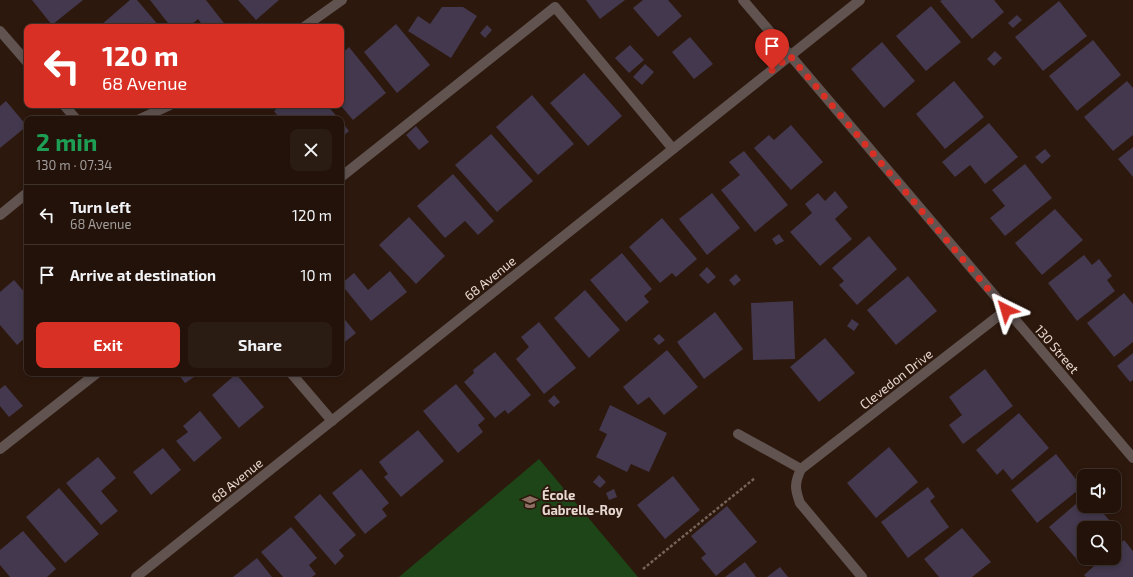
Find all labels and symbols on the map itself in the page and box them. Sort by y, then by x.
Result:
pin [755,29,789,70]
street label: 68 Avenue [461,252,519,304]
position arrow [985,289,1027,331]
street label: 130 Street [1032,321,1083,377]
street label: Clevedon Drive [856,346,936,412]
street label: 68 Avenue [208,454,266,506]
place label: École Gabrelle-Roy [542,486,623,518]
school or university icon: École Gabrelle-Roy [521,493,539,511]

